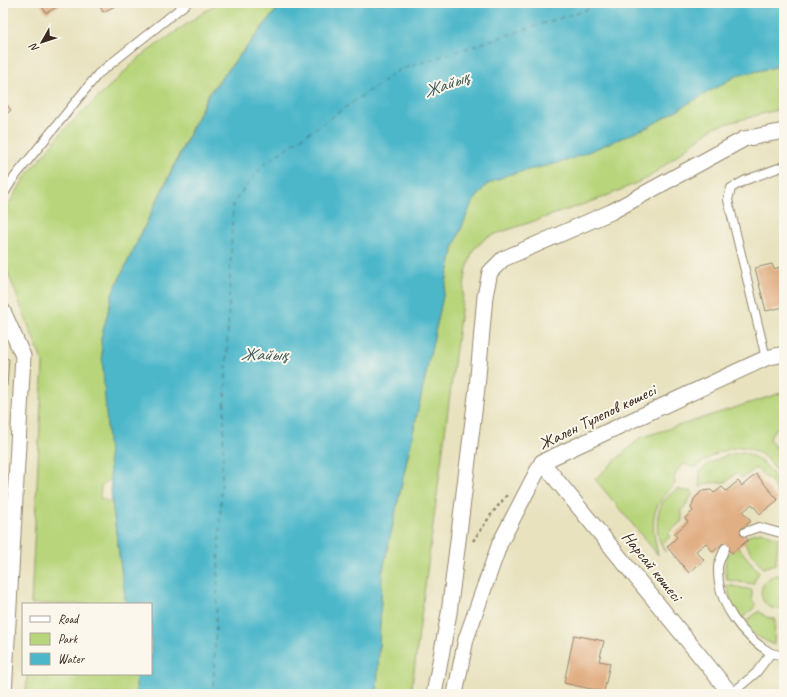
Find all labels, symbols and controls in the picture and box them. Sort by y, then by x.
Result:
north arrow [22,22,62,62]
text: N [25,40,42,55]
water label: Жайық [420,64,474,103]
water label: Жайық [241,343,290,365]
street label: Жален Тулепов көшесі [535,379,661,454]
street label: Нарсай көшесі [617,527,688,607]
legend [22,603,152,675]
text: Road [58,611,80,627]
text: Park [58,631,79,647]
text: Water [58,651,86,667]

